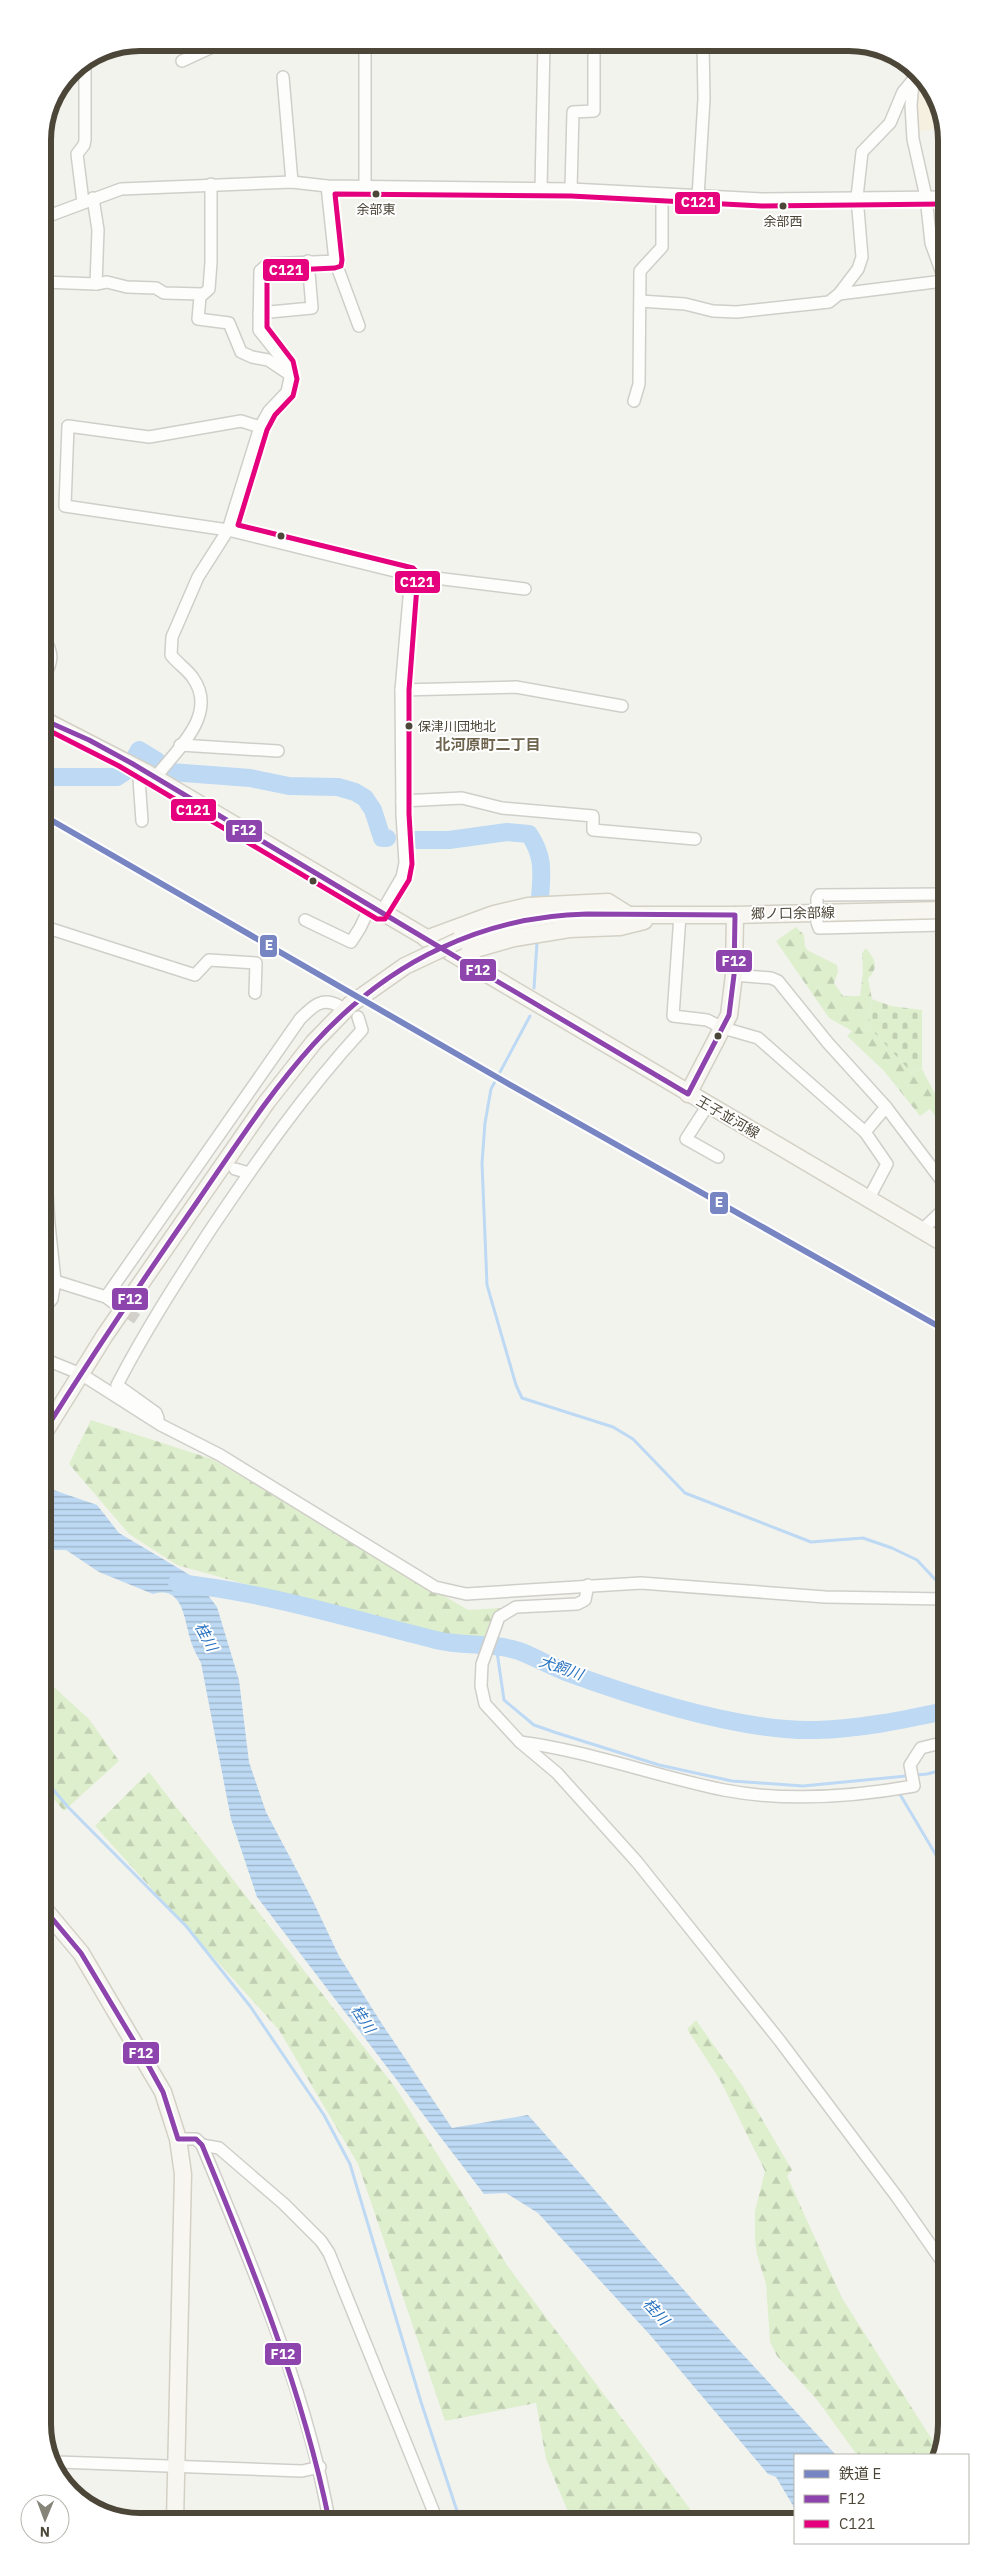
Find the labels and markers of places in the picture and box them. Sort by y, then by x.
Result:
marker: 余部東 [371,189,381,199]
place label: 余部東 [356,201,396,218]
marker: 余部西 [778,201,788,211]
place label: 余部西 [763,213,803,230]
unlabelled marker [276,531,286,541]
place label: 保津川団地北 [418,718,496,735]
marker: 保津川団地北 [404,721,414,731]
unlabelled marker [308,876,318,886]
unlabelled marker [713,1031,723,1041]

